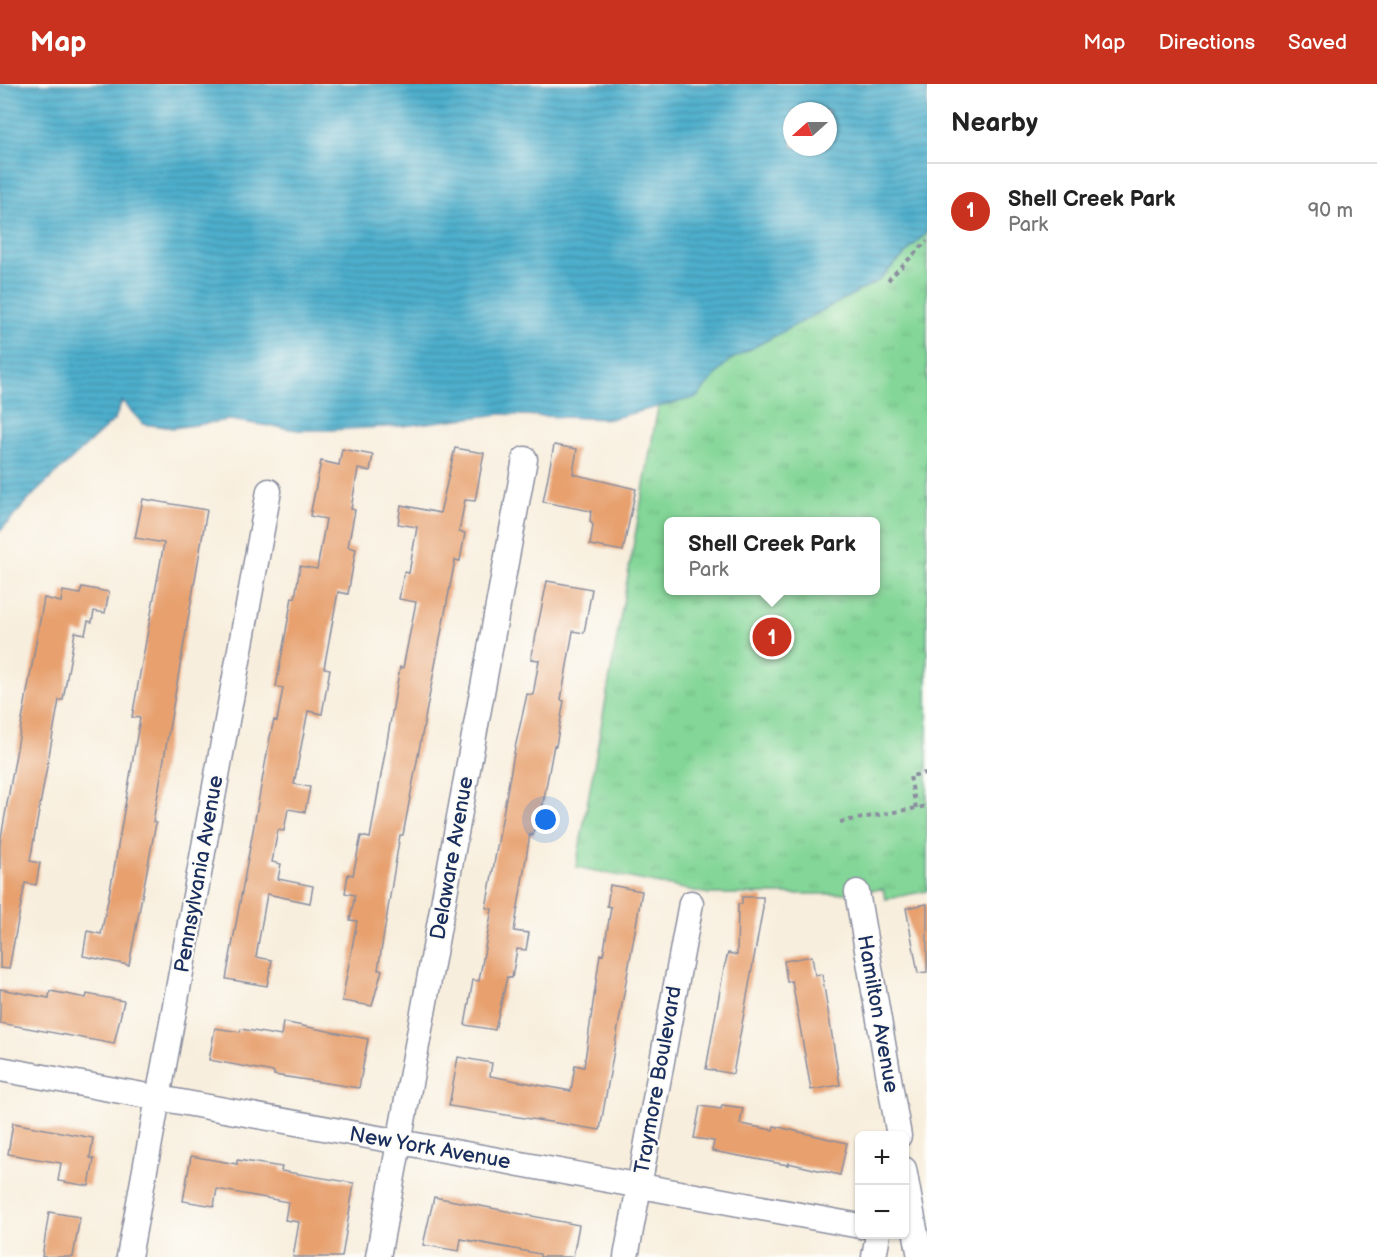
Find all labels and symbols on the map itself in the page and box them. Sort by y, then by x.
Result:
north arrow [783,102,837,156]
pin: 1 [752,614,792,660]
street label: Pennsylvania Avenue [169,773,229,975]
street label: Delaware Avenue [425,774,479,942]
your location [531,805,560,834]
street label: Hamilton Avenue [852,933,904,1095]
street label: Traymore Boulevard [629,984,687,1176]
street label: New York Avenue [348,1122,512,1174]

